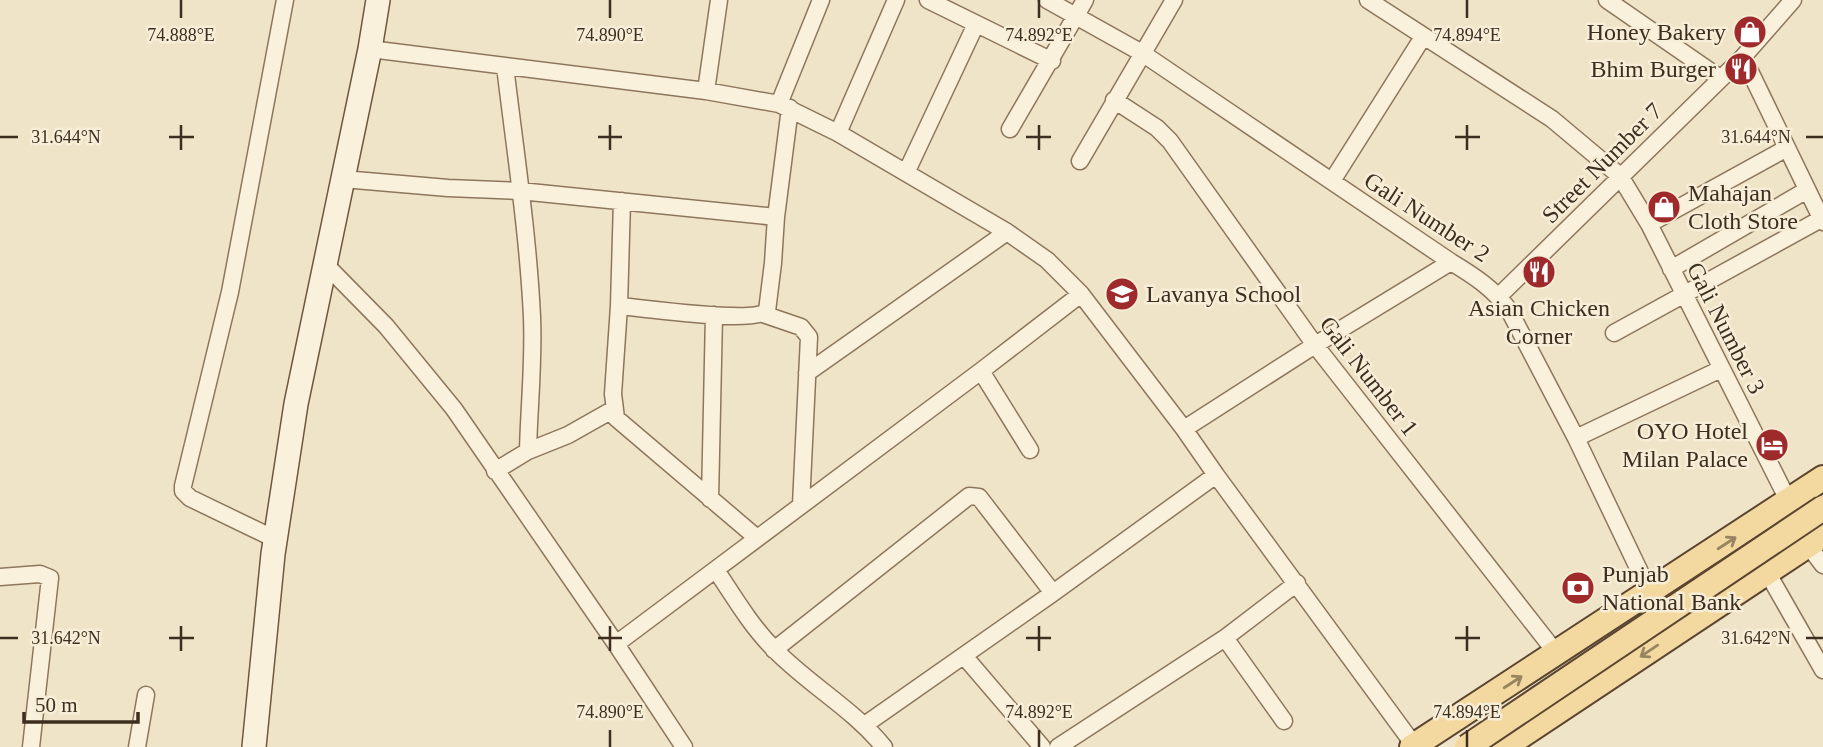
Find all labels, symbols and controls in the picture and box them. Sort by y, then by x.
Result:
shop icon: Honey Bakery [1731,13,1769,51]
place label: Honey Bakery [1587,19,1726,45]
text: 74.888°E [147,25,215,45]
text: 74.890°E [576,25,644,45]
text: 74.892°E [1005,25,1073,45]
text: 74.894°E [1433,25,1501,45]
restaurant icon: Bhim Burger [1722,50,1760,88]
place label: Bhim Burger [1590,56,1716,82]
street label: Street Number 7 [1537,98,1667,228]
text: 31.644°N [31,127,101,147]
text: 31.644°N [1721,127,1791,147]
street label: Gali Number 2 [1360,167,1494,267]
place label: Mahajan Cloth Store [1688,180,1798,234]
shop icon: Mahajan Cloth Store [1645,188,1683,226]
restaurant icon: Asian Chicken Corner [1520,253,1558,291]
street label: Gali Number 3 [1682,258,1770,398]
school or university icon: Lavanya School [1103,275,1141,313]
place label: Lavanya School [1146,281,1302,307]
place label: Asian Chicken Corner [1468,295,1610,349]
street label: Gali Number 1 [1314,311,1424,441]
place label: OYO Hotel Milan Palace [1622,418,1748,472]
hotel icon: OYO Hotel Milan Palace [1753,426,1791,464]
one-way arrow [1717,535,1736,550]
place label: Punjab National Bank [1602,561,1741,615]
bank icon: Punjab National Bank [1559,569,1597,607]
text: 31.642°N [31,628,101,648]
text: 31.642°N [1721,628,1791,648]
one-way arrow [1640,644,1659,658]
one-way arrow [1503,674,1522,689]
scale bar [24,680,138,724]
text: 50 m [35,693,78,717]
text: 74.890°E [576,702,644,722]
text: 74.892°E [1005,702,1073,722]
text: 74.894°E [1433,702,1501,722]

